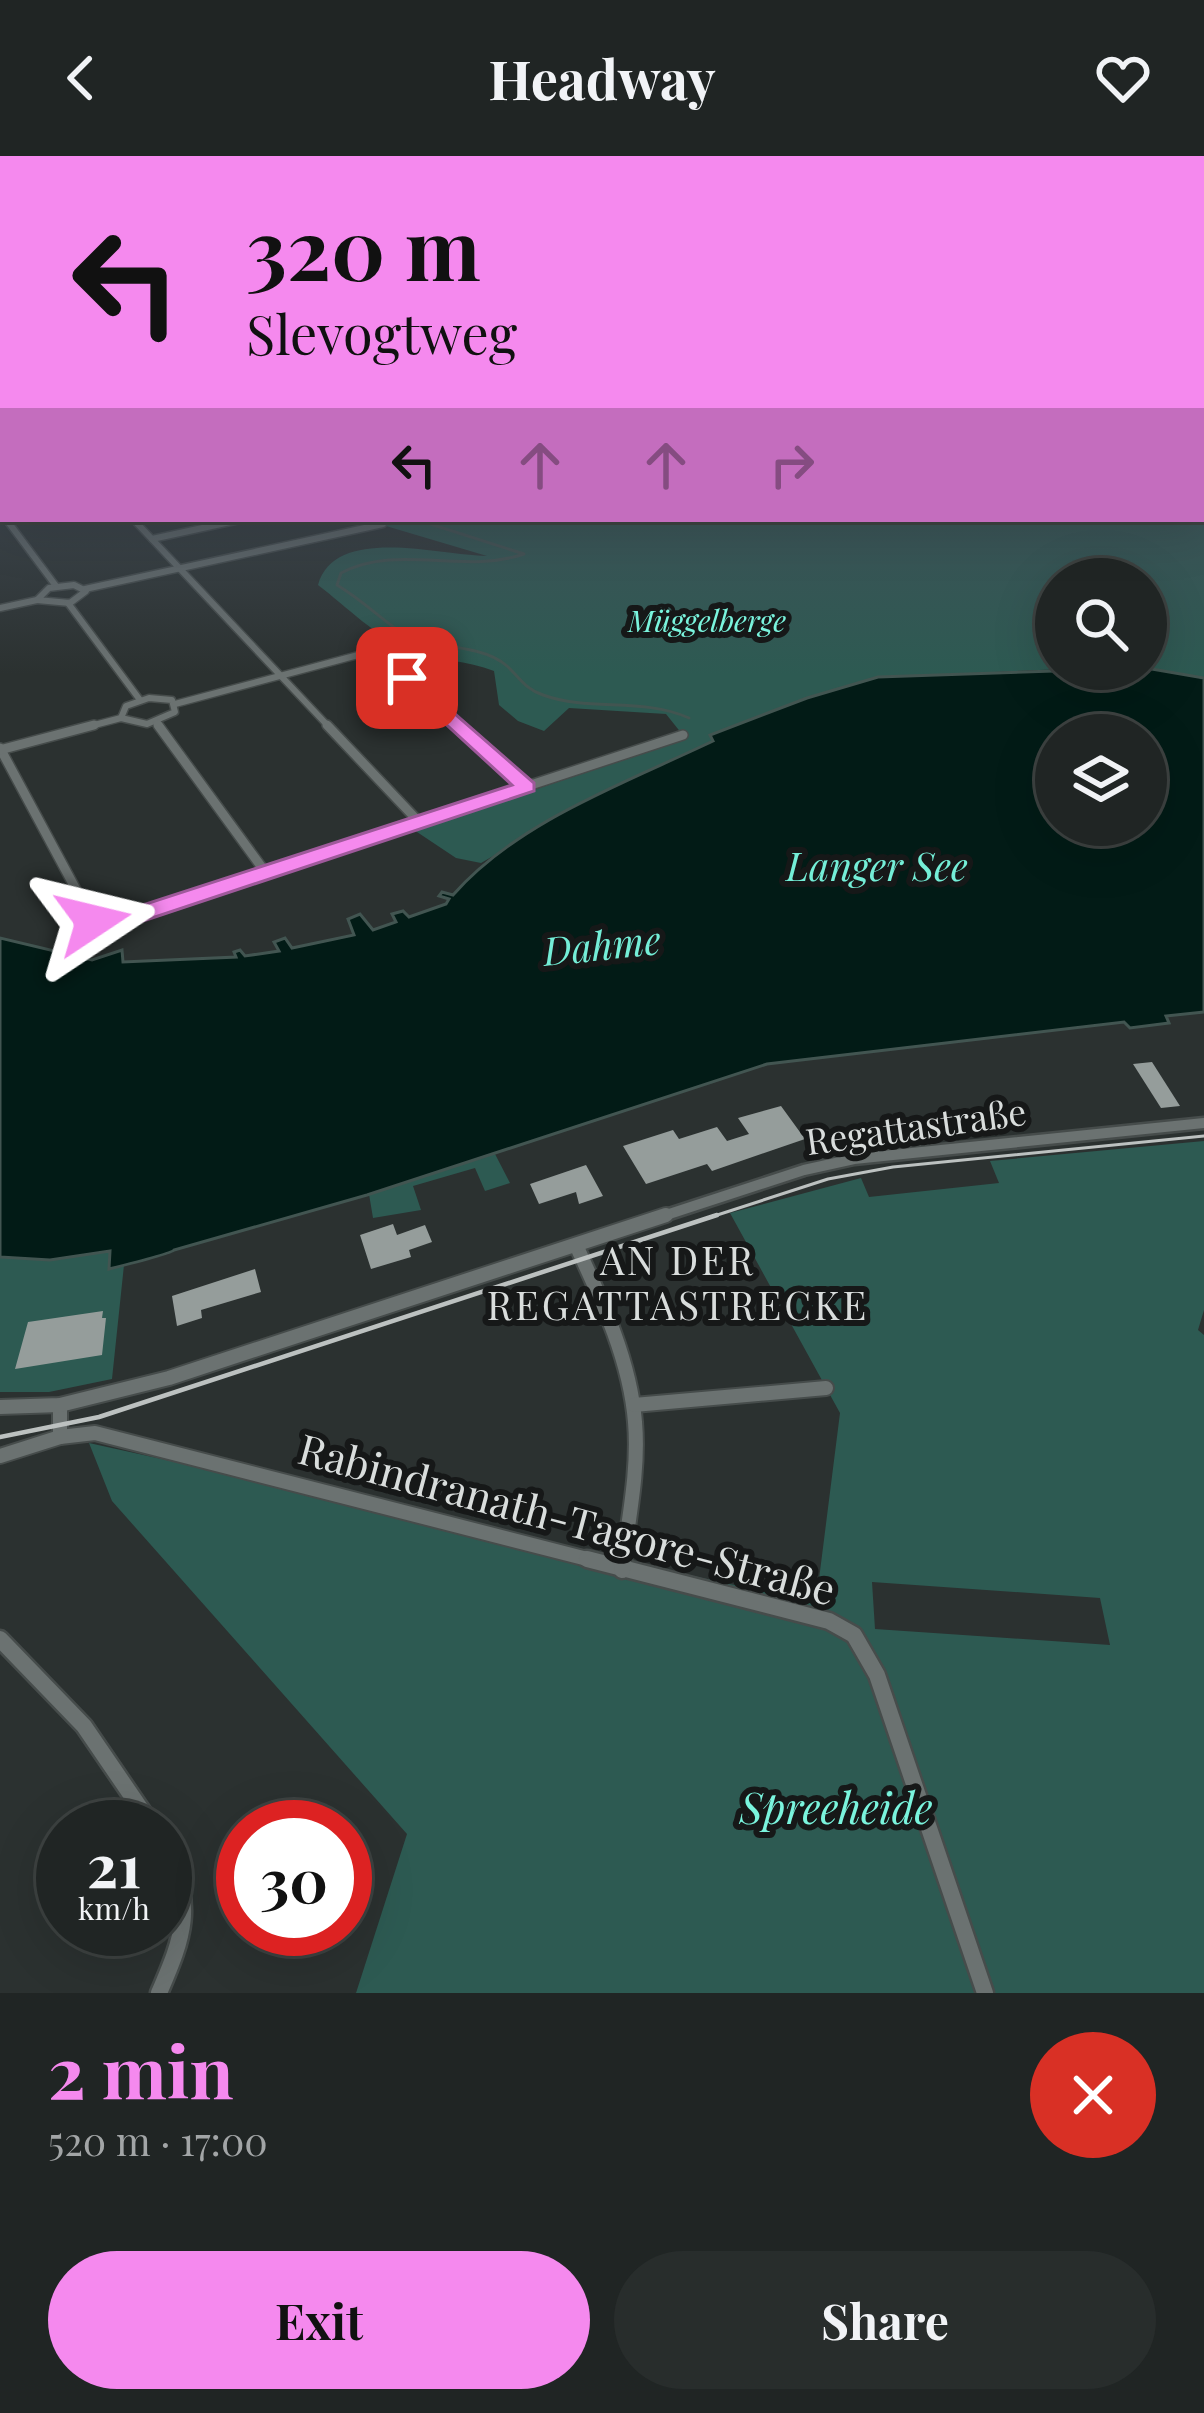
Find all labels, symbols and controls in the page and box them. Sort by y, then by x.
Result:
text: Headway [488,42,716,114]
icon: back [48,45,114,111]
icon: heart [1090,45,1156,111]
text: 320 m [246,190,481,302]
icon: left [48,204,204,360]
text: Slevogtweg [246,297,517,369]
icon: left [381,432,447,498]
icon: ahead [507,432,573,498]
icon: ahead [633,432,699,498]
icon: right [759,432,825,498]
map controls [1035,558,1167,846]
button: search [1035,558,1167,690]
park label: Müggelberge [626,600,786,640]
pin [356,627,458,729]
icon: arrive [374,645,440,711]
button: layers [1035,714,1167,846]
water label: Langer See [784,839,968,891]
position arrow [30,858,156,984]
water label: Dahme [538,912,663,976]
street label: Regattastraße [802,1086,1029,1164]
district label: AN DER REGATTASTRECKE [487,1233,869,1330]
street label: Rabindranath-Tagore-Straße [293,1419,842,1617]
park label: Spreeheide [738,1779,933,1835]
speed limit sign: 30 [216,1800,372,1956]
text: 21 [87,1823,141,1903]
text: km/h [78,1888,150,1928]
text: 2 min [48,2021,234,2117]
button: close [1030,2032,1156,2158]
text: 520 m · 17:00 [48,2114,268,2166]
button: Exit [48,2251,590,2389]
button: Share [614,2251,1156,2389]

